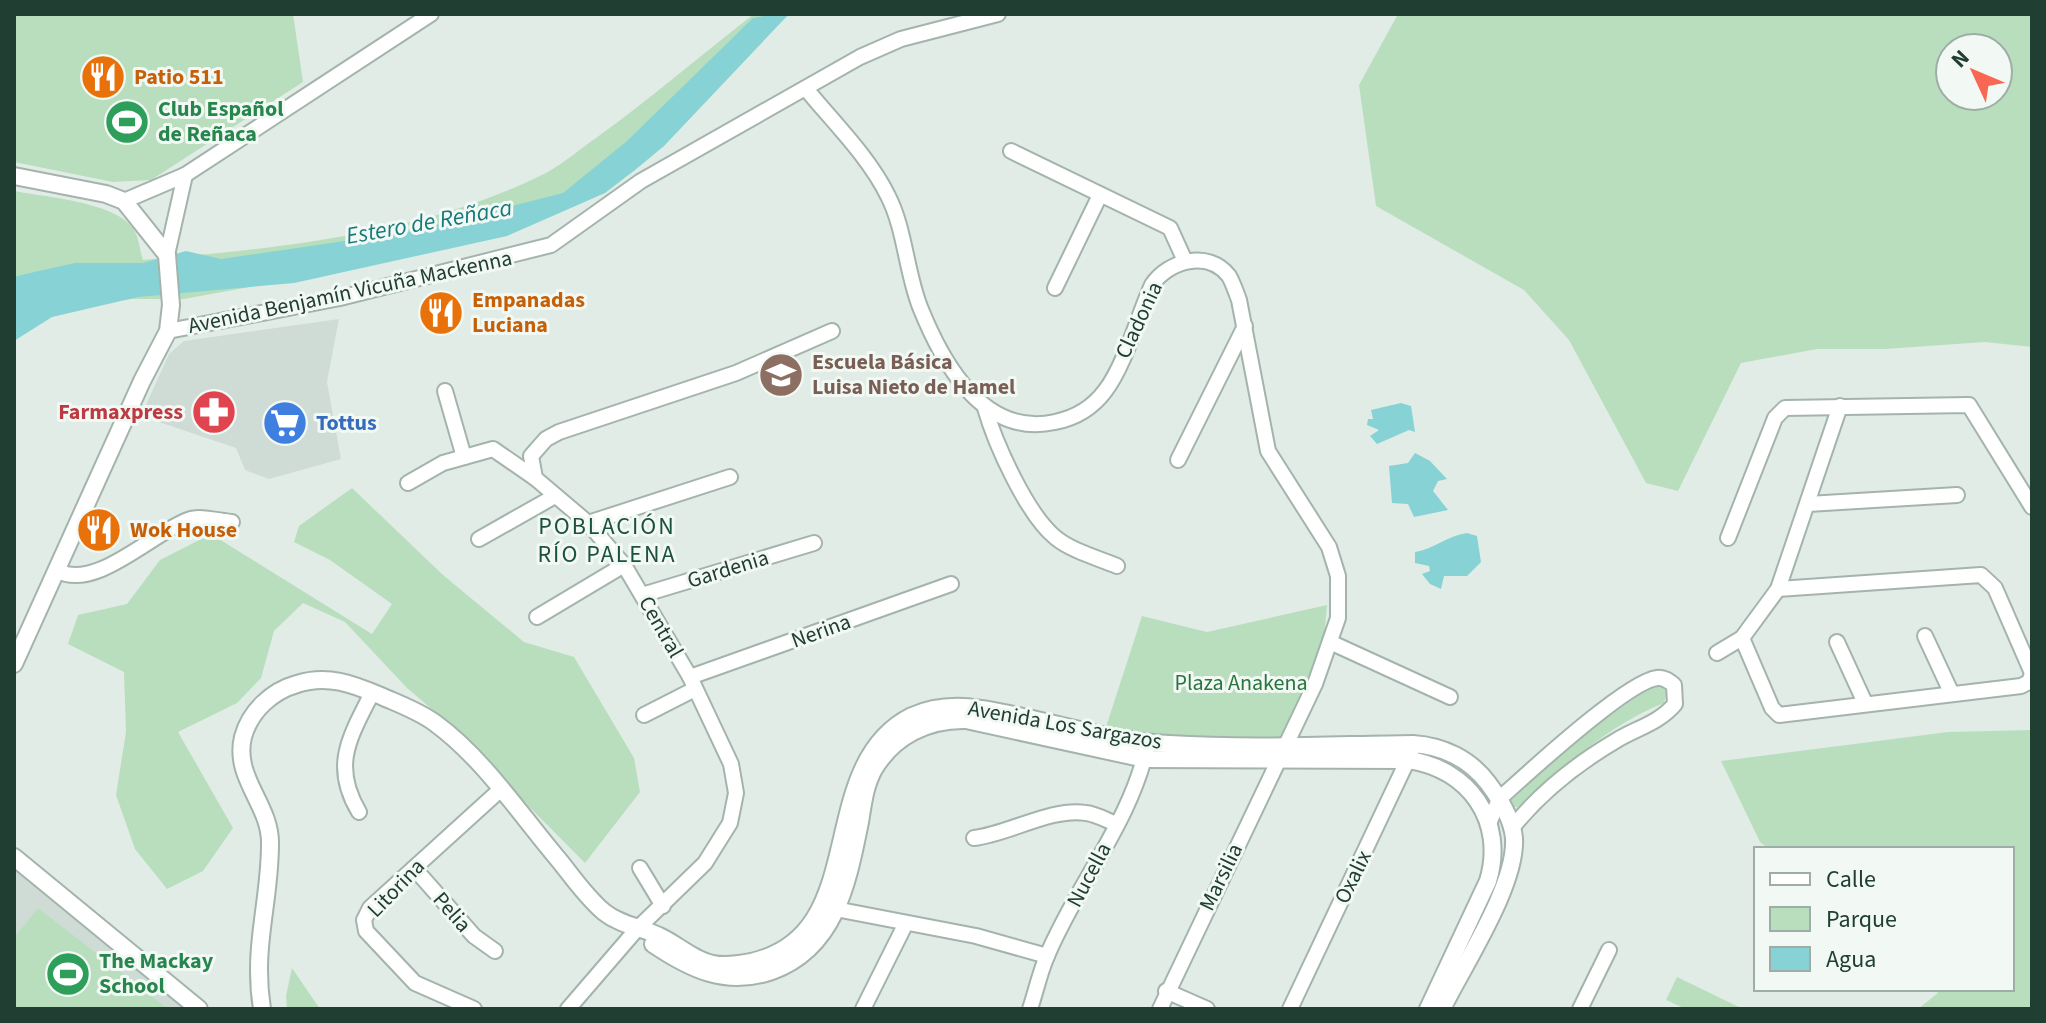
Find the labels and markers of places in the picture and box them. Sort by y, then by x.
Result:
restaurant icon: Patio 511 [79,53,127,101]
place label: Patio 511 [134,61,224,93]
place label: Club Español de Reñaca [158,93,284,150]
sports icon: Club Español de Reñaca [103,98,151,146]
place label: Empanadas Luciana [472,284,585,341]
restaurant icon: Empanadas Luciana [417,289,465,337]
place label: Escuela Básica Luisa Nieto de Hamel [812,346,1016,403]
school or university icon: Escuela Básica Luisa Nieto de Hamel [757,351,805,399]
pharmacy icon: Farmaxpress [190,388,238,436]
place label: Farmaxpress [58,396,183,428]
supermarket icon: Tottus [261,399,309,447]
place label: Tottus [316,407,377,439]
restaurant icon: Wok House [75,506,123,554]
place label: Wok House [130,514,237,546]
place label: The Mackay School [99,945,214,1002]
sports icon: The Mackay School [44,950,92,998]

